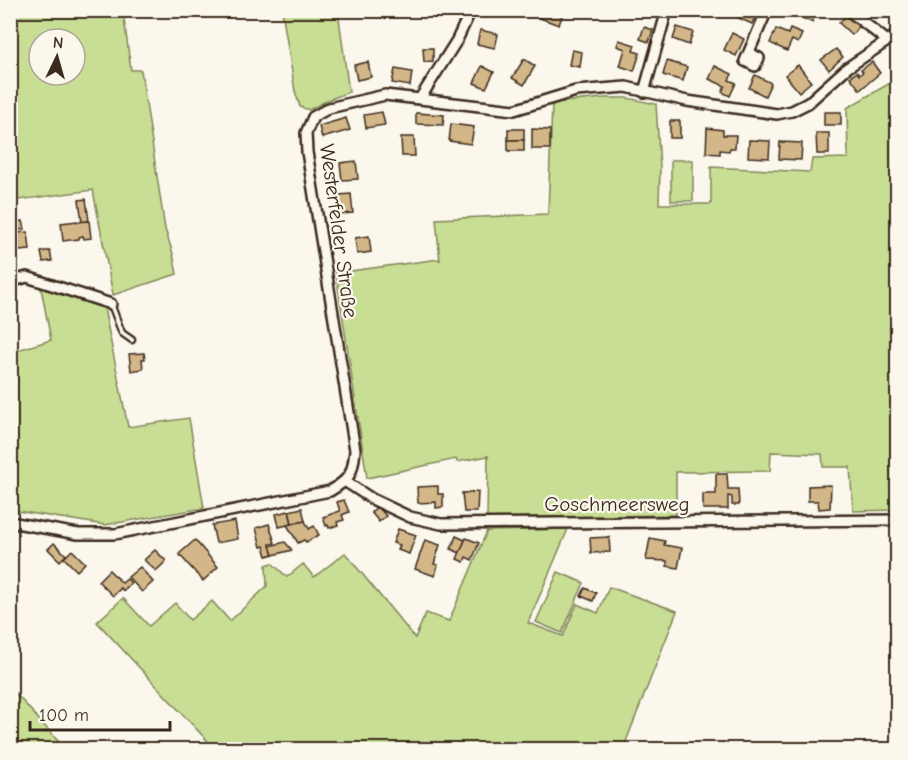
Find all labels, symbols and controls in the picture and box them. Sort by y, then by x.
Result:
north arrow [27,27,87,87]
text: N [52,34,64,52]
street label: Westerfelder Straße [315,142,363,320]
street label: Goschmeersweg [544,492,690,516]
scale bar [30,694,170,732]
text: 100 m [39,705,89,726]

